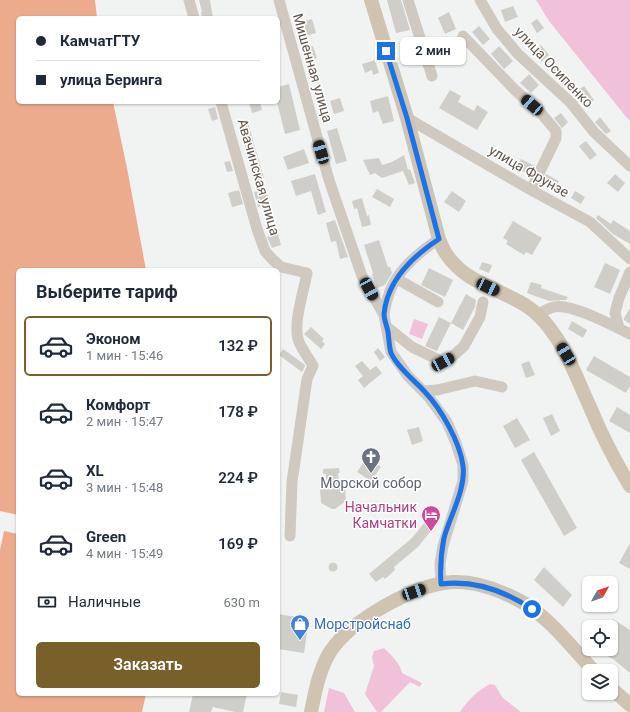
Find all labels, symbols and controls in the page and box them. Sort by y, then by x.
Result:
street label: Мишенная улица [290,12,336,124]
street label: улица Осипенко [511,23,597,111]
text: КамчатГТУ [60,32,140,50]
callout: 2 мин [400,37,466,65]
route end [377,42,395,60]
text: 2 мин [415,43,451,58]
text: улица Беринга [60,71,162,89]
car [519,93,545,117]
street label: Авачинская улица [235,117,283,237]
car [312,139,330,165]
street label: улица Фрунзе [486,142,572,200]
car [358,276,380,302]
car [475,276,501,298]
text: Выберите тариф [36,281,178,302]
icon: car [38,328,74,364]
text: Эконом [86,330,141,348]
text: 132 ₽ [218,337,258,355]
car [555,341,577,367]
text: 1 мин · 15:46 [86,348,163,363]
car [430,351,456,373]
icon: car [38,394,74,430]
text: Комфорт [86,396,150,414]
text: 178 ₽ [218,403,258,421]
text: 2 мин · 15:47 [86,414,163,429]
church icon: Морской собор [360,446,382,474]
icon: car [38,460,74,496]
text: XL [86,462,104,480]
text: 224 ₽ [218,469,258,487]
place label: Морской собор [320,475,422,491]
text: 3 мин · 15:48 [86,480,163,495]
place label: Начальник Камчатки [345,499,417,531]
hotel icon: Начальник Камчатки [420,504,442,532]
icon: car [38,526,74,562]
text: Green [86,528,126,546]
text: 169 ₽ [218,535,258,553]
text: 4 мин · 15:49 [86,546,163,561]
north arrow [582,576,618,612]
map controls [582,576,618,700]
car [401,582,427,602]
icon: cash [36,591,58,613]
text: Наличные [68,593,141,611]
text: 630 m [223,595,260,610]
route start [523,600,541,618]
shop icon: Морстройснаб [289,613,311,641]
place label: Морстройснаб [314,616,411,632]
button: locate [582,620,618,656]
button: Заказать [36,642,260,688]
button: layers [582,664,618,700]

